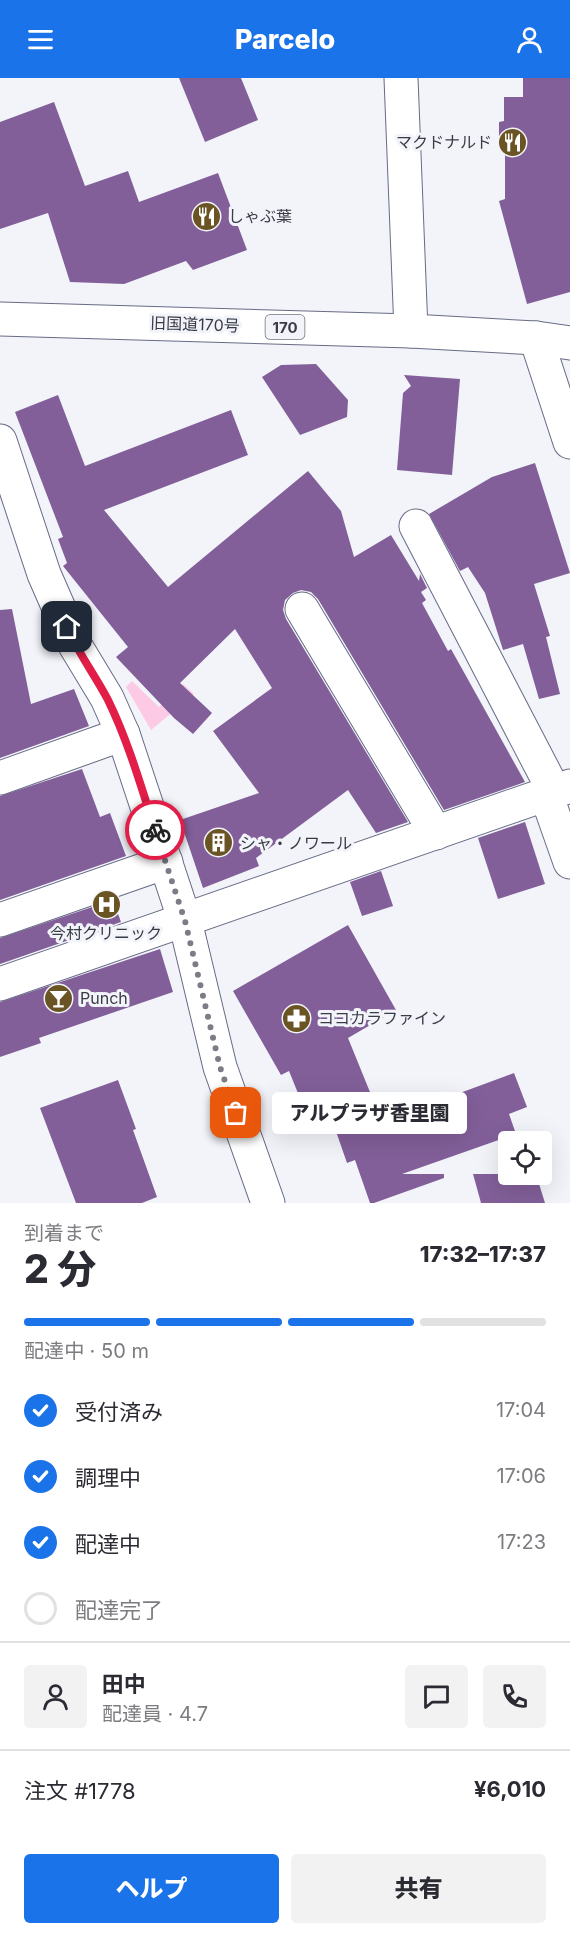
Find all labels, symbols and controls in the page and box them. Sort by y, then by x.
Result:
icon: menu [24,23,57,56]
text: Parcelo [235,23,335,56]
icon: person [513,23,546,56]
restaurant icon: マクドナルド [497,126,529,158]
place label: マクドナルド [396,132,492,152]
restaurant icon: しゃぶ葉 [191,200,223,232]
place label: しゃぶ葉 [228,206,292,226]
street label: 旧国道170号 [150,312,240,336]
road number: 170 [266,315,304,339]
pin [41,601,92,652]
icon: home [50,610,83,643]
courier [125,800,185,860]
icon: bike [139,814,172,847]
building icon: シャ・ノワール [203,827,235,859]
place label: シャ・ノワール [240,833,352,853]
hospital icon: 今村クリニック [90,889,122,921]
place label: 今村クリニック [50,923,162,943]
bar icon: Punch [43,982,75,1014]
place label: Punch [80,988,128,1008]
pharmacy icon: ココカラファイン [281,1002,313,1034]
place label: ココカラファイン [318,1008,446,1028]
pin [210,1087,261,1138]
callout: アルプラザ香里園 [272,1092,467,1134]
icon: bag [219,1096,252,1129]
text: アルプラザ香里園 [290,1101,449,1125]
map controls [498,1131,552,1185]
button: locate [498,1131,552,1185]
text: 到着まで [24,1221,104,1245]
text: 17:32–17:37 [420,1241,546,1267]
text: 2 分 [24,1245,96,1292]
text: 配達中 · 50 m [24,1339,149,1363]
icon: check [24,1394,57,1427]
text: 17:04 [496,1398,546,1422]
text: 受付済み [75,1399,163,1425]
icon: check [24,1460,57,1493]
text: 17:06 [496,1464,546,1488]
text: 調理中 [75,1465,141,1491]
icon: check [24,1526,57,1559]
text: 17:23 [497,1530,546,1554]
text: 配達中 [75,1531,141,1557]
text: 配達完了 [75,1597,163,1623]
button: person [24,1665,87,1728]
button: chat [405,1665,468,1728]
button: phone [483,1665,546,1728]
text: 田中 [102,1671,146,1697]
text: 配達員 · 4.7 [102,1702,208,1726]
text: ¥6,010 [474,1776,546,1802]
text: 注文 #1778 [24,1778,136,1804]
button: ヘルプ [24,1854,279,1923]
button: 共有 [291,1854,546,1923]

